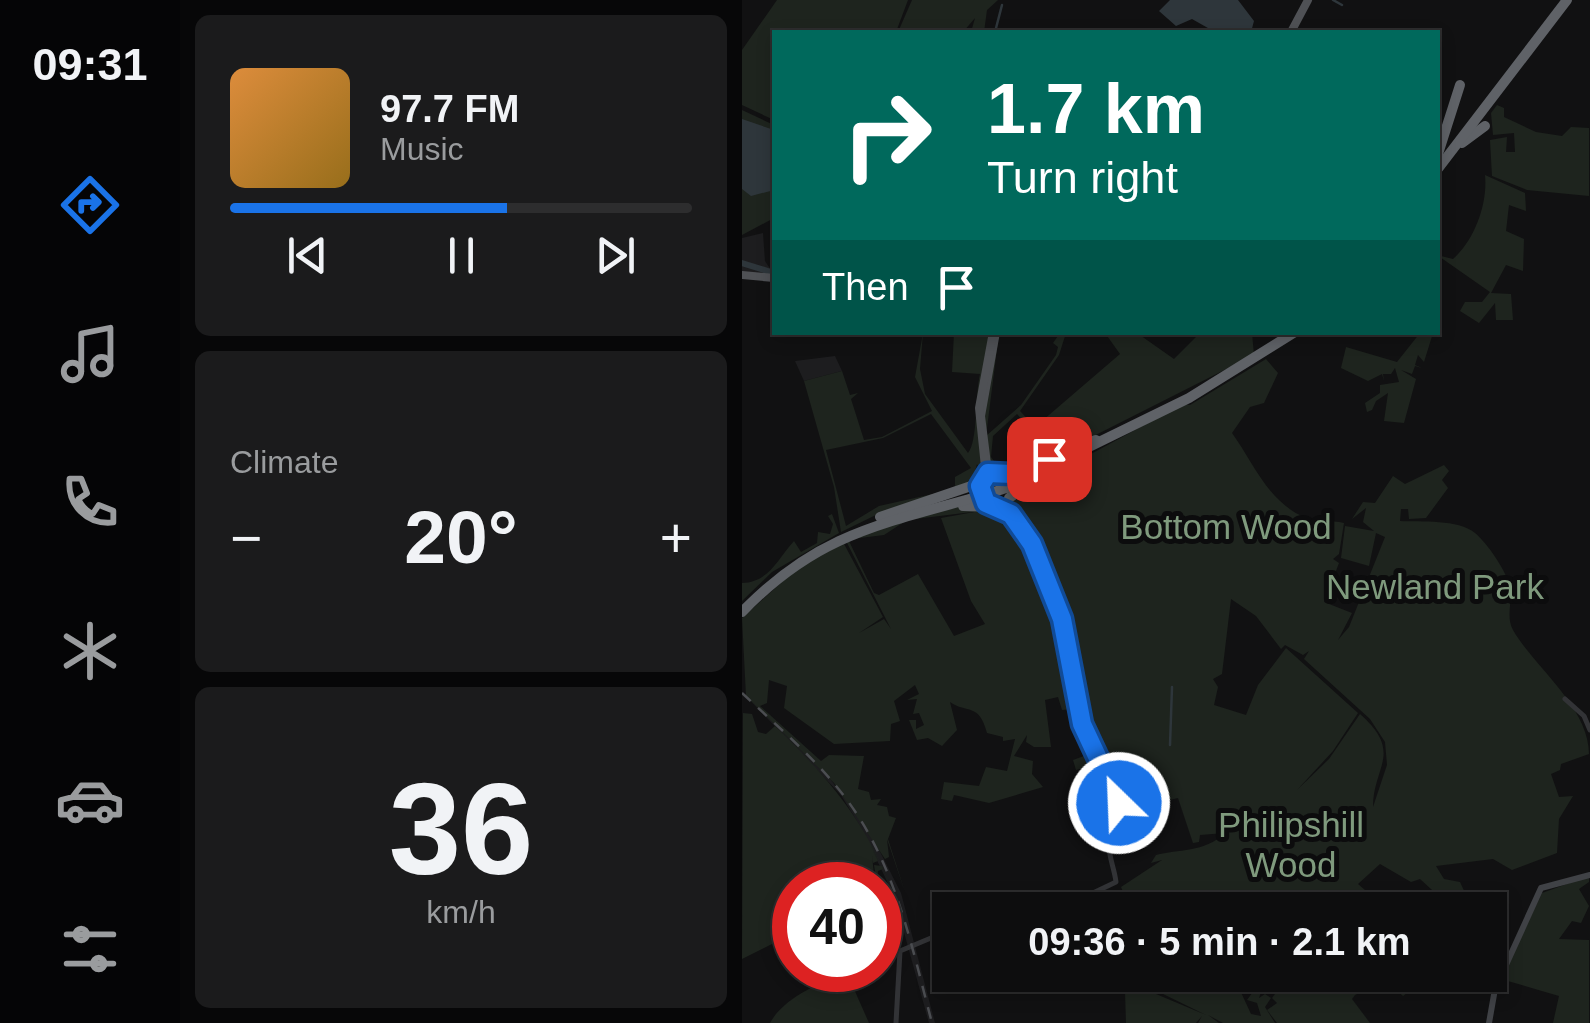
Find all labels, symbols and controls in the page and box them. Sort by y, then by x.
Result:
text: 09:31 [32,39,148,90]
icon: right [822,70,952,200]
text: 1.7 km [987,70,1205,148]
text: 97.7 FM [380,88,519,130]
text: Music [380,131,464,167]
text: Turn right [987,152,1178,203]
icon: directions [55,170,125,240]
icon: previous [280,228,335,283]
icon: pause [434,228,489,283]
icon: next [588,228,643,283]
icon: arrive [929,260,984,315]
text: Then [822,266,909,308]
icon: music [55,319,125,389]
pin [1007,417,1092,502]
icon: arrive [1022,432,1077,487]
text: Climate [230,444,338,480]
icon: phone [55,467,125,537]
text: 20° [404,495,518,579]
text: − [230,507,262,569]
text: + [660,507,692,569]
park label: Bottom Wood [1120,507,1332,546]
park label: Newland Park [1326,567,1544,606]
icon: climate [55,616,125,686]
position arrow [1067,751,1171,855]
text: 36 [389,756,533,902]
icon: car [55,765,125,835]
park label: Philipshill Wood [1218,805,1364,884]
speed limit sign: 40 [772,862,902,992]
text: km/h [426,894,496,930]
icon: filters [55,914,125,984]
text: 09:36 · 5 min · 2.1 km [1028,921,1411,963]

